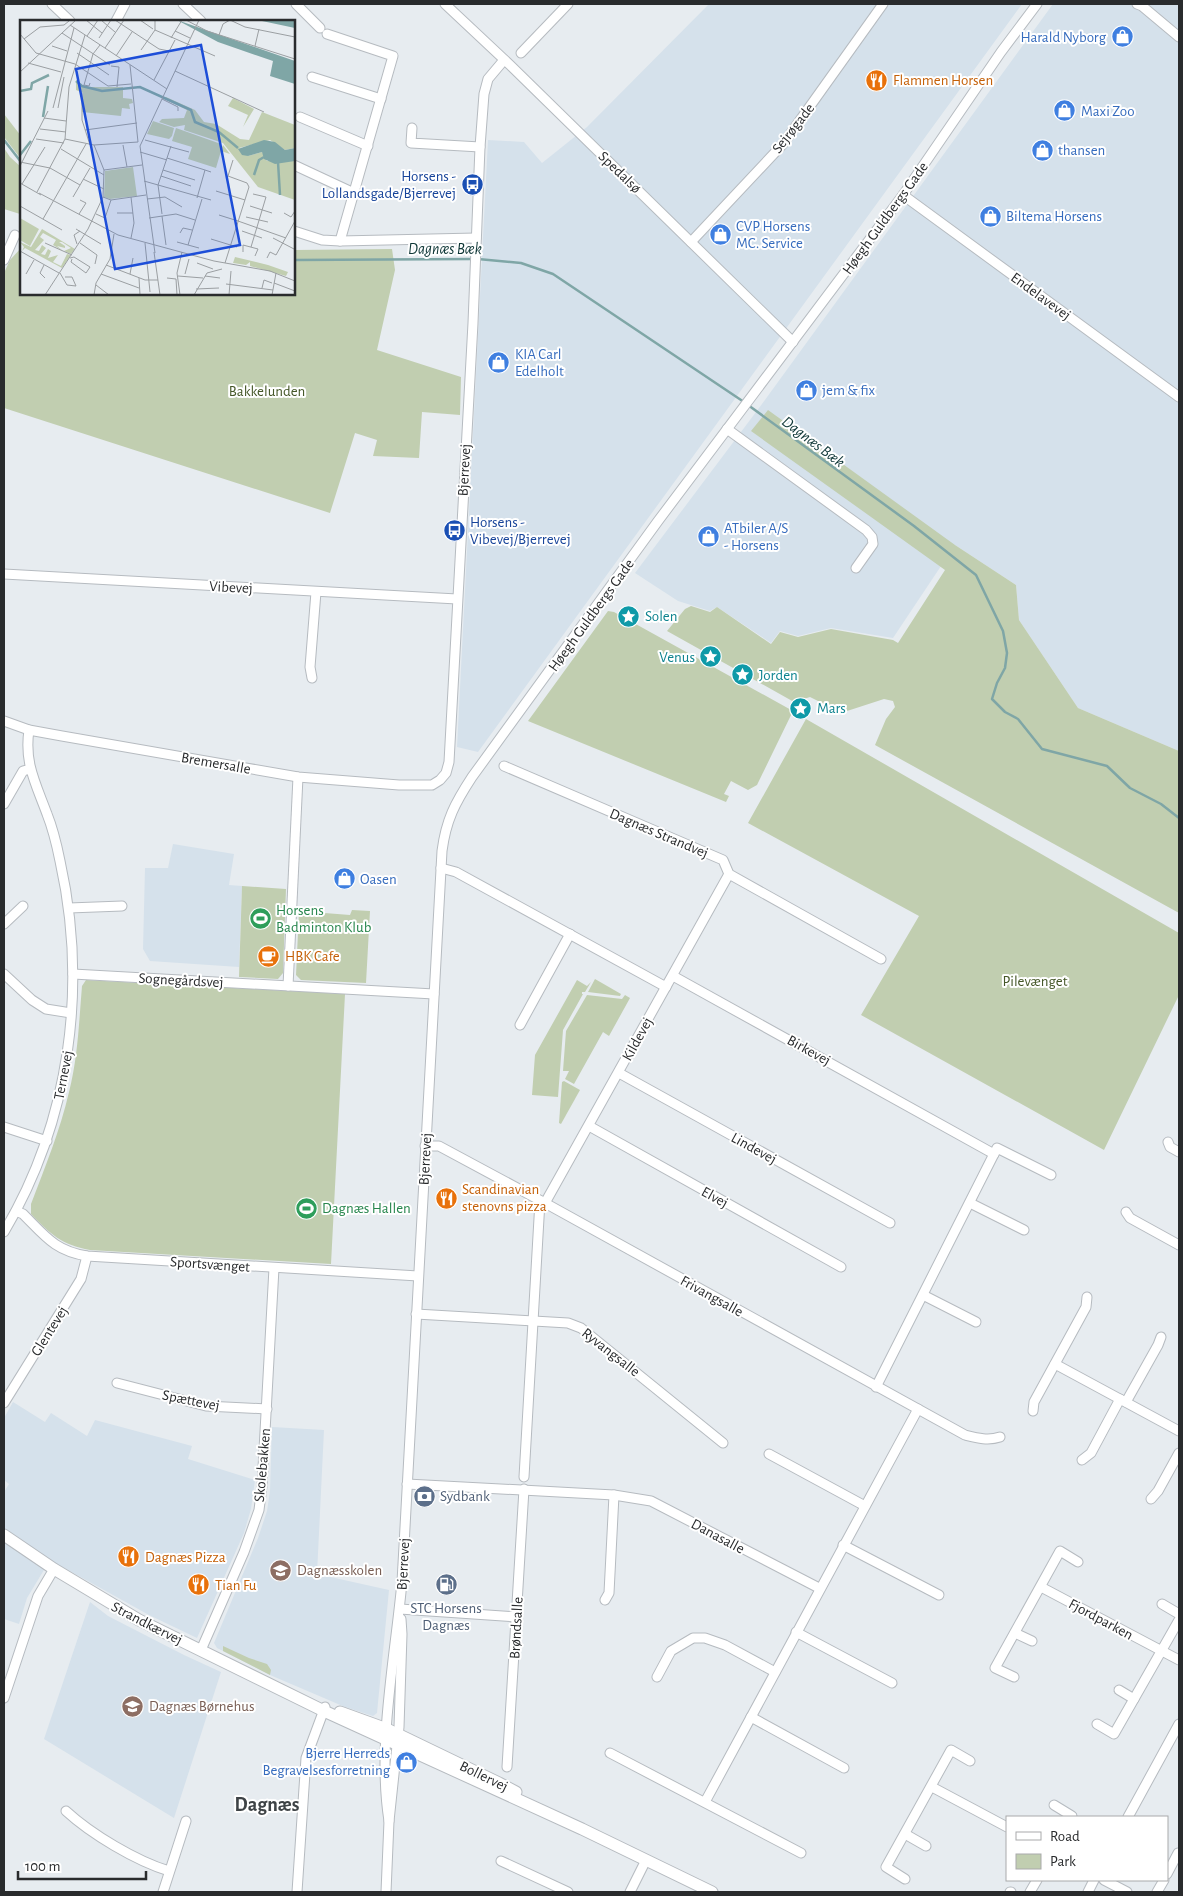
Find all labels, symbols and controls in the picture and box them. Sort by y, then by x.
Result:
inset map [20,20,295,295]
shop icon: Harald Nyborg [1110,25,1134,49]
place label: Harald Nyborg [1020,30,1107,45]
restaurant icon: Flammen Horsen [865,68,889,92]
place label: Flammen Horsen [893,73,993,88]
shop icon: Maxi Zoo [1053,99,1077,123]
street label: Sejrøgade [769,101,817,156]
place label: Maxi Zoo [1081,104,1135,119]
shop icon: thansen [1030,138,1054,162]
place label: thansen [1058,143,1105,158]
street label: Spedalsø [595,149,644,196]
street label: Høegh Guldbergs Gade [840,159,931,277]
place label: Horsens - Lollandsgade/Bjerrevej [322,169,456,201]
bus stop icon: Horsens - Lollandsgade/Bjerrevej [460,173,484,197]
shop icon: Biltema Horsens [978,204,1002,228]
place label: Biltema Horsens [1006,209,1102,224]
place label: CVP Horsens MC. Service [736,219,810,251]
shop icon: CVP Horsens MC. Service [708,223,732,247]
water label: Dagnæs Bæk [408,241,482,257]
street label: Endelavevej [1008,270,1073,323]
place label: KIA Carl Edelholt [515,347,564,379]
shop icon: KIA Carl Edelholt [487,351,511,375]
shop icon: jem & fix [794,378,818,402]
place label: jem & fix [822,383,876,398]
park label: Bakkelunden [229,384,305,399]
water label: Dagnæs Bæk [779,413,848,470]
street label: Bjerrevej [456,443,473,497]
place label: Horsens - Vibevej/Bjerrevej [470,515,571,547]
bus stop icon: Horsens - Vibevej/Bjerrevej [442,519,466,543]
place label: ATbiler A/S - Horsens [724,521,788,553]
shop icon: ATbiler A/S - Horsens [696,525,720,549]
street label: Høegh Guldbergs Gade [546,556,637,674]
street label: Vibevej [209,579,253,596]
place icon: Solen [617,604,641,628]
place label: Solen [645,609,678,624]
place icon: Venus [699,645,723,669]
place label: Venus [659,650,695,665]
place icon: Jorden [731,663,755,687]
place label: Jorden [759,668,798,683]
place icon: Mars [789,696,813,720]
place label: Mars [817,701,846,716]
street label: Bremersalle [180,750,252,777]
street label: Dagnæs Strandvej [607,806,710,861]
shop icon: Oasen [332,867,356,891]
place label: Oasen [360,872,397,887]
place label: Horsens Badminton Klub [276,903,372,935]
sports icon: Horsens Badminton Klub [248,907,272,931]
cafe icon: HBK Cafe [257,944,281,968]
place label: HBK Cafe [285,949,340,964]
street label: Sognegårdsvej [138,971,224,990]
park label: Pilevænget [1002,974,1068,989]
street label: Kildevej [619,1015,655,1064]
street label: Birkevej [785,1032,833,1068]
street label: Ternevej [51,1049,76,1101]
street label: Lindevej [729,1130,779,1167]
street label: Bjerrevej [417,1132,434,1186]
place label: Scandinavian stenovns pizza [462,1182,547,1214]
street label: Elvej [699,1184,731,1211]
restaurant icon: Scandinavian stenovns pizza [434,1186,458,1210]
sports icon: Dagnæs Hallen [294,1196,318,1220]
place label: Dagnæs Hallen [322,1201,411,1216]
street label: Sportsvænget [169,1254,251,1275]
street label: Frivangsalle [678,1273,746,1320]
street label: Glentevej [28,1304,71,1359]
street label: Ryvangsalle [579,1325,643,1380]
street label: Spættevej [161,1388,221,1413]
street label: Skolebakken [252,1427,273,1503]
bank icon: Sydbank [412,1484,436,1508]
place label: Sydbank [440,1489,490,1504]
street label: Danasalle [689,1516,747,1557]
street label: Bjerrevej [395,1537,412,1591]
restaurant icon: Dagnæs Pizza [117,1545,141,1569]
place label: Dagnæs Pizza [145,1550,226,1565]
school or university icon: Dagnæsskolen [269,1558,293,1582]
place label: Dagnæsskolen [297,1563,382,1578]
restaurant icon: Tian Fu [187,1573,211,1597]
fuel station icon: STC Horsens Dagnæs [434,1573,458,1597]
place label: Tian Fu [215,1578,257,1593]
street label: Brøndsalle [507,1596,526,1660]
street label: Fjordparken [1066,1596,1136,1643]
street label: Strandkærvej [109,1599,185,1648]
place label: STC Horsens Dagnæs [410,1601,482,1633]
school or university icon: Dagnæs Børnehus [121,1694,145,1718]
place label: Dagnæs Børnehus [149,1699,254,1714]
place label: Bjerre Herreds Begravelsesforretning [263,1746,391,1778]
shop icon: Bjerre Herreds Begravelsesforretning [394,1750,418,1774]
street label: Bollervej [457,1758,510,1795]
district label: Dagnæs [235,1795,300,1815]
legend [1006,1816,1168,1881]
text: Road [1050,1829,1080,1844]
scale bar [18,1848,145,1880]
text: Park [1050,1854,1076,1869]
text: 100 m [25,1859,60,1874]

